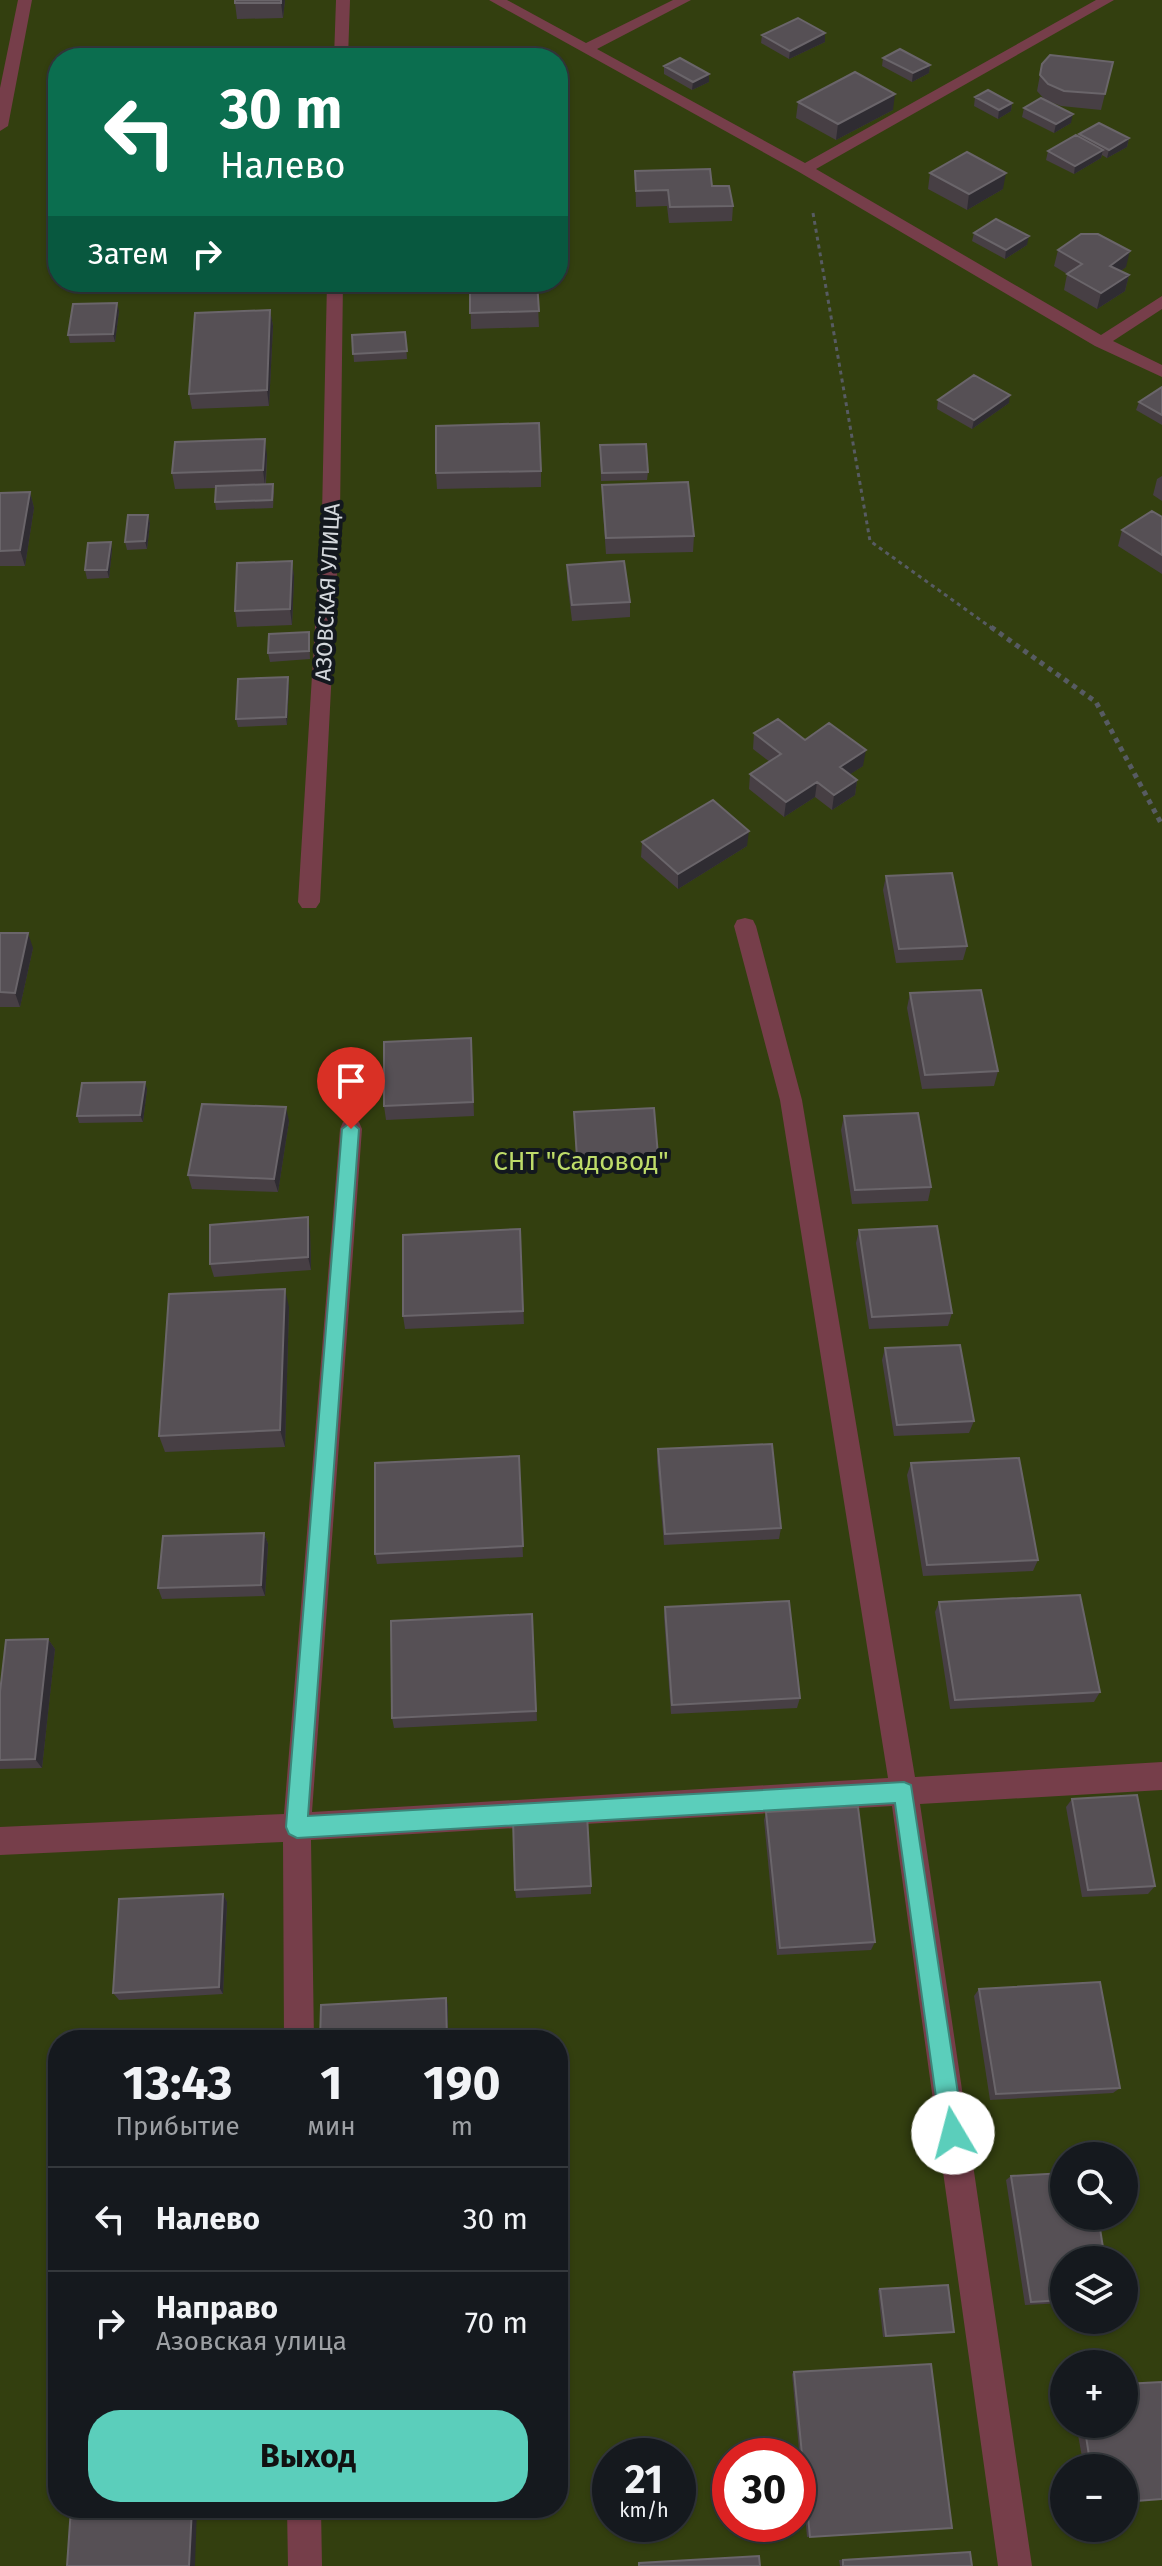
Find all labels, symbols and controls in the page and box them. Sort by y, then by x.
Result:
text: 30 m [220,76,342,143]
icon: left [88,80,192,184]
text: Налево [220,144,346,188]
icon: right [185,232,229,276]
text: Затем [88,236,169,272]
street label: АЗОВСКАЯ УЛИЦА [309,502,346,682]
pin [317,1047,385,1129]
icon: arrive [329,1059,373,1103]
park label: СНТ "Садовод" [493,1146,669,1177]
text: 13:43 [123,2054,233,2112]
text: 1 [320,2054,343,2112]
text: 190 [423,2054,500,2112]
position arrow [911,2091,995,2175]
text: Прибытие [116,2111,240,2142]
text: мин [307,2111,356,2142]
text: m [451,2111,473,2142]
map controls [1050,2142,1138,2542]
button: search [1050,2142,1138,2230]
icon: left [88,2197,132,2241]
text: Налево [156,2201,260,2237]
text: 30 m [463,2201,528,2237]
button: layers [1050,2246,1138,2334]
text: Направо [156,2290,278,2326]
icon: right [88,2301,132,2345]
text: 70 m [465,2305,528,2341]
text: Азовская улица [156,2326,347,2357]
button: + [1050,2350,1138,2438]
button: Выход [88,2410,528,2502]
speed limit sign: 30 [712,2438,816,2542]
button: − [1050,2454,1138,2542]
text: 21 [625,2456,663,2504]
text: km/h [619,2498,669,2522]

